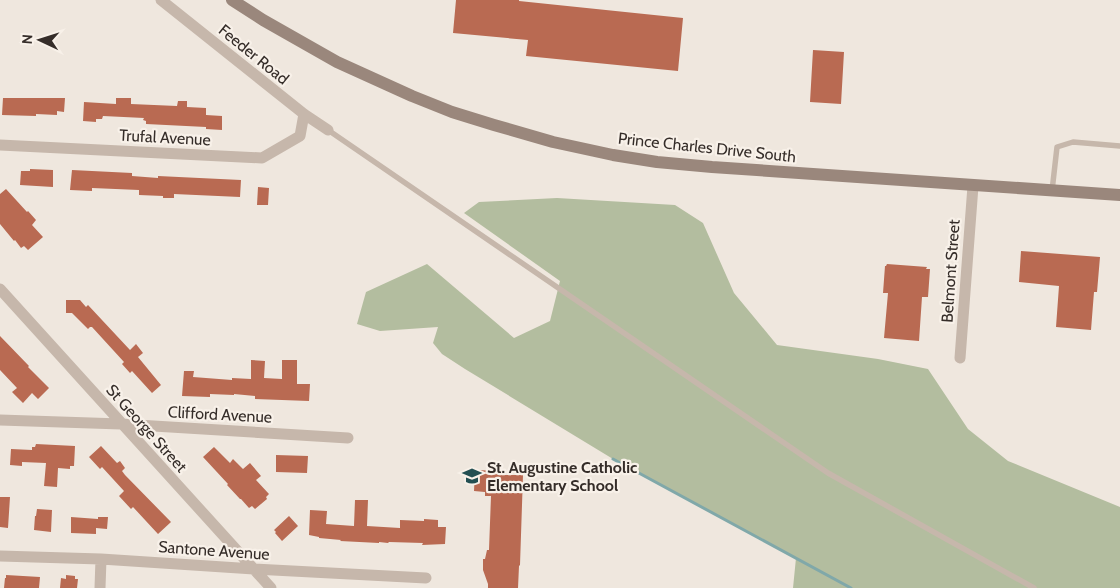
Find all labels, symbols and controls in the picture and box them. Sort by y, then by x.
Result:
north arrow [15,15,65,65]
street label: Feeder Road [215,20,292,88]
text: N [18,34,36,45]
street label: Trufal Avenue [119,126,211,149]
street label: Prince Charles Drive South [617,129,797,166]
street label: Belmont Street [937,218,964,323]
street label: St George Street [102,381,191,477]
street label: Clifford Avenue [167,402,273,427]
place label: St. Augustine Catholic Elementary School [487,458,637,495]
school or university icon: St. Augustine Catholic Elementary School [461,465,483,487]
street label: Santone Avenue [158,537,270,564]

